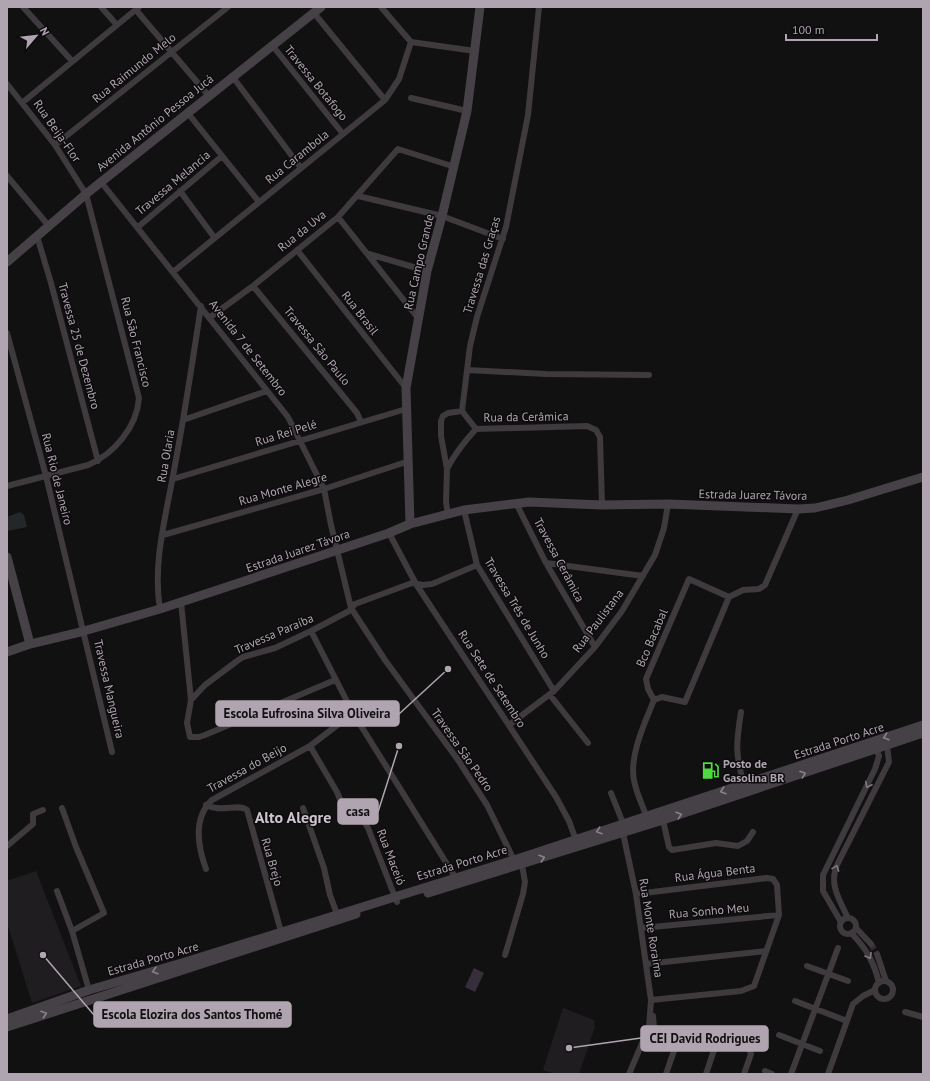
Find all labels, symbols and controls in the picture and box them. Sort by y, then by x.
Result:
north arrow [16,16,56,56]
scale bar [786,16,877,42]
text: 100 m [792,22,825,37]
text: N [37,25,53,38]
street label: Rua Raimundo Melo [89,29,179,106]
street label: Travessa Botafogo [281,42,351,124]
street label: Avenida Antônio Pessoa Jucá [93,71,216,174]
street label: Rua Beija-Flor [30,97,84,165]
street label: Rua Carambola [262,126,332,187]
street label: Travessa Melancia [132,147,213,218]
street label: Rua da Uva [274,207,329,255]
street label: Rua Campo Grande [400,213,437,311]
street label: Travessa das Graças [460,214,503,315]
street label: Travessa 25 de Dezembro [55,281,104,411]
street label: Rua Brasil [339,288,382,338]
street label: Rua São Francisco [118,295,155,389]
street label: Avenida 7 de Setembro [206,297,291,399]
street label: Travessa São Paulo [281,303,354,388]
street label: Rua da Cerâmica [483,408,569,425]
street label: Rua Rei Pelé [253,416,319,449]
street label: Rua Olaria [153,428,178,484]
street label: Rua Rio de Janeiro [39,431,76,526]
street label: Rua Monte Alegre [237,469,329,508]
street label: Estrada Juarez Távora [698,486,808,503]
street label: Travessa Cerâmica [531,515,588,605]
street label: Estrada Juarez Távora [244,526,352,575]
street label: Travessa Três de Junho [481,555,554,661]
street label: Rua Paulistana [569,586,626,655]
street label: Bco Bacabal [633,606,671,669]
street label: Travessa Paraíba [232,610,316,657]
street label: Rua Sete de Setembro [455,627,530,730]
street label: Travessa Mangueira [91,638,128,740]
callout: Escola Eufrosina Silva Oliveira [216,701,399,726]
text: Escola Eufrosina Silva Oliveira [224,705,390,722]
street label: Travessa São Pedro [428,705,497,794]
street label: Estrada Porto Acre [792,719,886,762]
one-way arrow [883,733,890,741]
street label: Travessa do Beijo [204,740,289,796]
place label: Posto de Gasolina BR [723,756,785,785]
fuel station icon: Posto de Gasolina BR [700,761,720,781]
one-way arrow [799,770,806,778]
one-way arrow [865,781,873,788]
one-way arrow [720,787,727,795]
callout: casa [338,799,378,824]
text: casa [346,803,370,820]
district label: Alto Alegre [255,807,331,827]
one-way arrow [676,811,683,819]
one-way arrow [596,826,603,835]
street label: Rua Maceió [374,827,409,887]
street label: Rua Brejo [258,836,287,888]
street label: Estrada Porto Acre [415,842,509,883]
one-way arrow [538,855,545,863]
street label: Rua Água Benta [674,860,756,885]
one-way arrow [831,865,839,872]
street label: Rua Monte Roraima [636,877,667,979]
street label: Rua Sonho Meu [668,900,750,921]
street label: Estrada Porto Acre [106,938,200,979]
one-way arrow [864,952,872,959]
one-way arrow [151,966,158,975]
callout: Escola Elozira dos Santos Thomé [94,1002,291,1027]
text: Escola Elozira dos Santos Thomé [102,1006,283,1023]
one-way arrow [40,1010,47,1019]
callout: CEI David Rodrigues [641,1026,768,1051]
text: CEI David Rodrigues [649,1030,761,1047]

